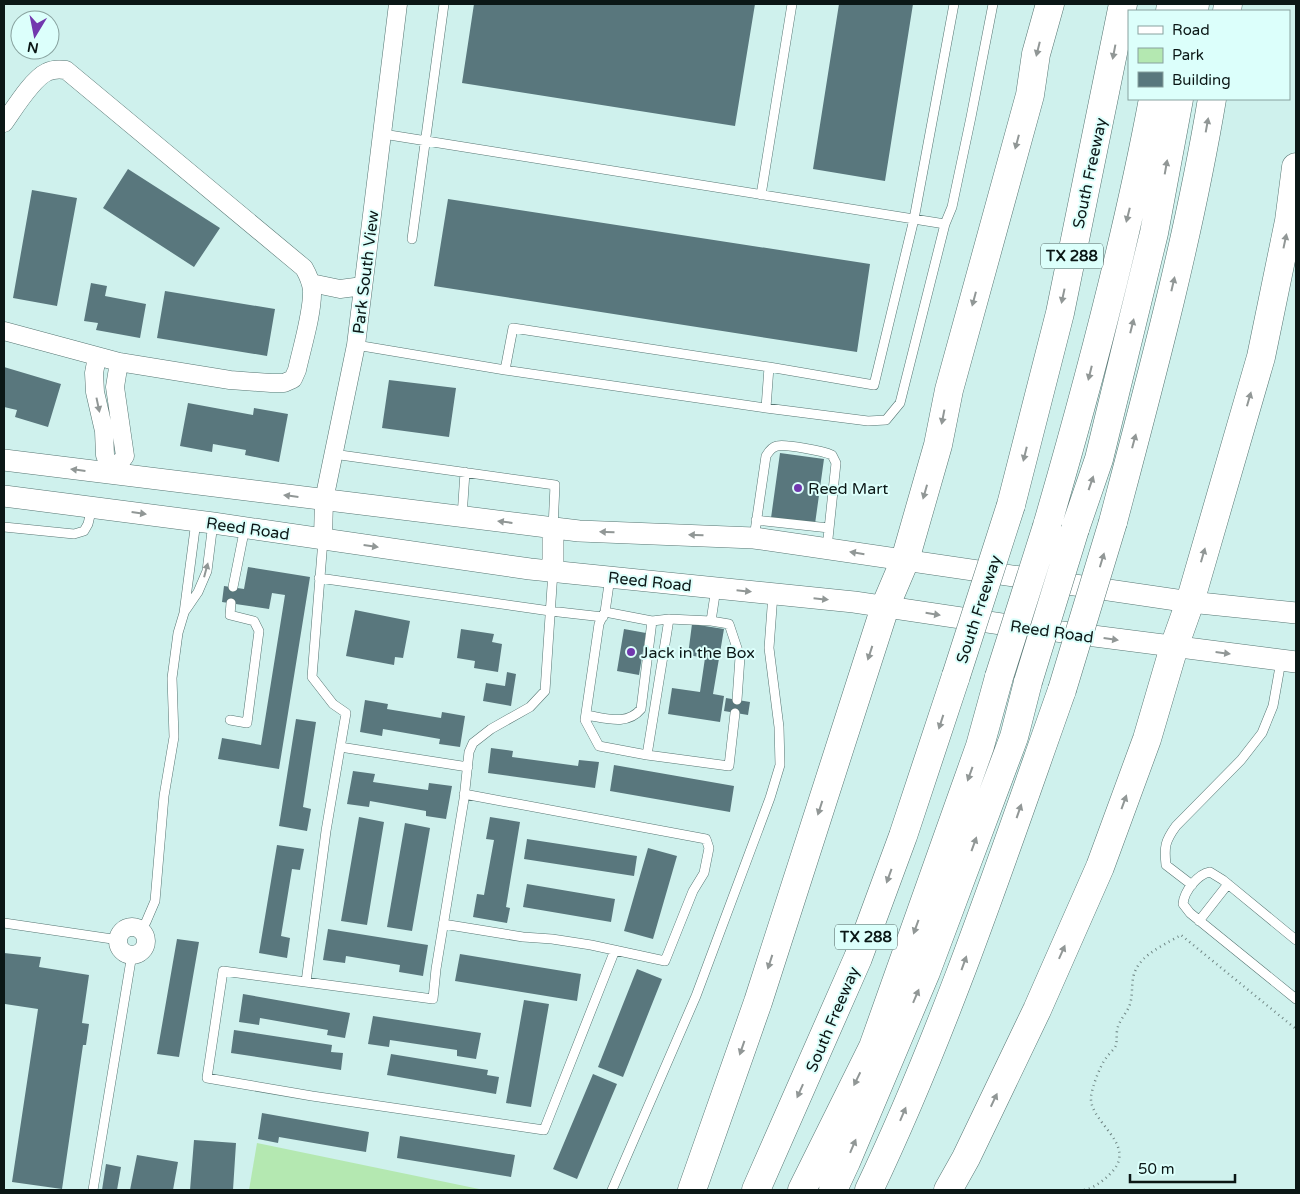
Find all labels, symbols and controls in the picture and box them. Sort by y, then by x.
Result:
north arrow [10,10,60,60]
legend [1128,10,1290,100]
text: Road [1172,21,1210,39]
text: N [26,38,40,57]
one-way arrow [1034,41,1042,56]
one-way arrow [1110,44,1118,59]
text: Park [1172,46,1204,64]
text: Building [1172,71,1231,89]
street label: South Freeway [1068,116,1112,230]
one-way arrow [1204,117,1212,133]
one-way arrow [1013,134,1021,150]
one-way arrow [1163,159,1171,175]
one-way arrow [1124,207,1132,222]
street label: Park South View [348,209,384,335]
one-way arrow [1281,233,1289,248]
road number: TX 288 [1041,244,1103,268]
one-way arrow [1170,275,1178,291]
one-way arrow [1059,289,1067,305]
one-way arrow [969,291,977,306]
one-way arrow [1128,318,1136,333]
one-way arrow [1086,365,1094,380]
one-way arrow [1245,392,1253,407]
one-way arrow [94,397,102,413]
one-way arrow [939,410,947,426]
one-way arrow [1131,434,1139,449]
one-way arrow [1020,447,1028,462]
one-way arrow [70,466,86,474]
one-way arrow [1087,475,1095,490]
place label: Reed Mart [808,479,888,499]
marker: Reed Mart [792,482,804,494]
one-way arrow [920,485,928,500]
one-way arrow [283,492,299,500]
one-way arrow [131,509,147,517]
street label: Reed Road [205,513,291,545]
one-way arrow [497,518,513,526]
one-way arrow [599,528,615,536]
one-way arrow [688,531,704,539]
one-way arrow [363,542,379,550]
one-way arrow [849,548,865,556]
one-way arrow [1200,548,1208,563]
street label: South Freeway [952,552,1006,666]
one-way arrow [1098,552,1106,567]
one-way arrow [202,563,210,578]
street label: Reed Road [607,568,693,596]
one-way arrow [737,587,753,595]
one-way arrow [813,595,829,603]
one-way arrow [925,610,941,618]
street label: Reed Road [1009,616,1095,648]
one-way arrow [1104,635,1120,643]
place label: Jack in the Box [641,643,755,663]
marker: Jack in the Box [625,646,637,658]
one-way arrow [866,646,874,661]
one-way arrow [1215,649,1231,657]
one-way arrow [937,715,945,730]
one-way arrow [966,767,974,782]
one-way arrow [1120,794,1128,809]
one-way arrow [816,800,823,815]
one-way arrow [1016,803,1023,818]
one-way arrow [971,837,978,852]
one-way arrow [885,869,893,884]
one-way arrow [912,920,920,935]
road number: TX 288 [835,924,897,950]
one-way arrow [1059,945,1067,959]
one-way arrow [766,955,774,970]
one-way arrow [961,956,968,971]
street label: South Freeway [802,963,864,1075]
one-way arrow [912,988,920,1003]
one-way arrow [737,1040,745,1055]
one-way arrow [853,1072,861,1086]
one-way arrow [796,1084,804,1098]
one-way arrow [990,1092,998,1107]
one-way arrow [900,1107,908,1121]
one-way arrow [849,1138,857,1153]
scale bar [1130,1152,1235,1184]
text: 50 m [1138,1160,1175,1178]

